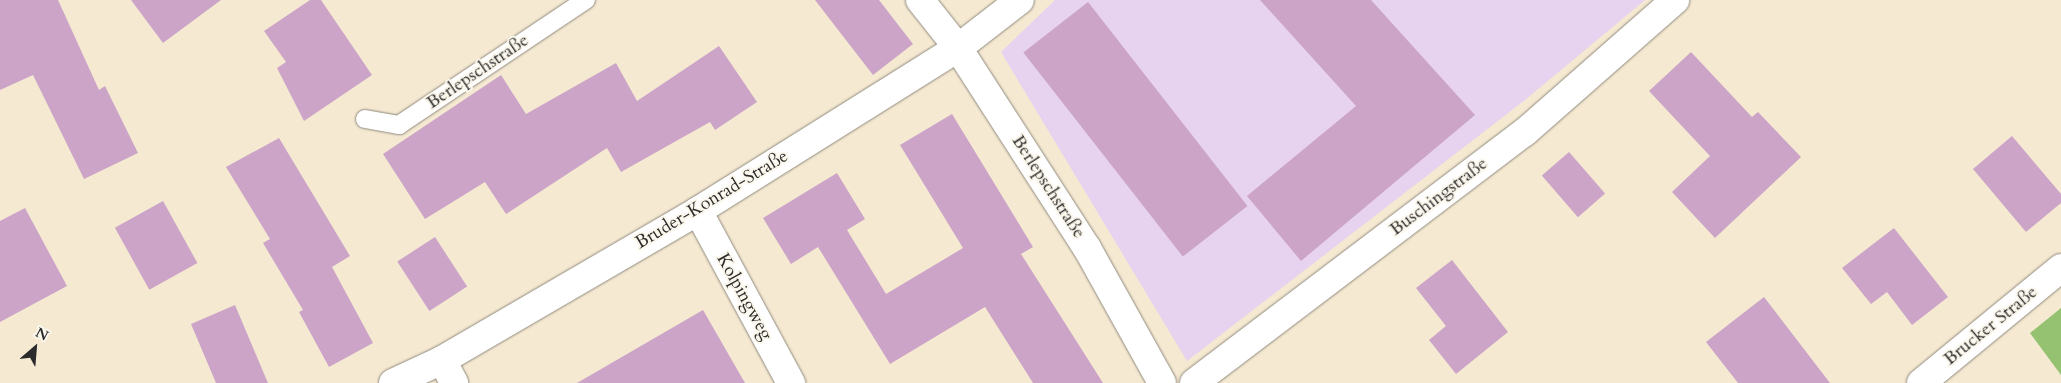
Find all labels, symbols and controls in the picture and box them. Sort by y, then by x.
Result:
street label: Berlepschstraße [423,30,533,114]
street label: Berlepschstraße [1007,131,1089,243]
street label: Bruder-Konrad-Straße [632,146,792,254]
street label: Buschingstraße [1386,153,1492,241]
street label: Kolpingweg [711,250,777,344]
street label: Brucker Straße [1940,282,2042,370]
north arrow [10,323,60,373]
text: N [32,323,52,345]

